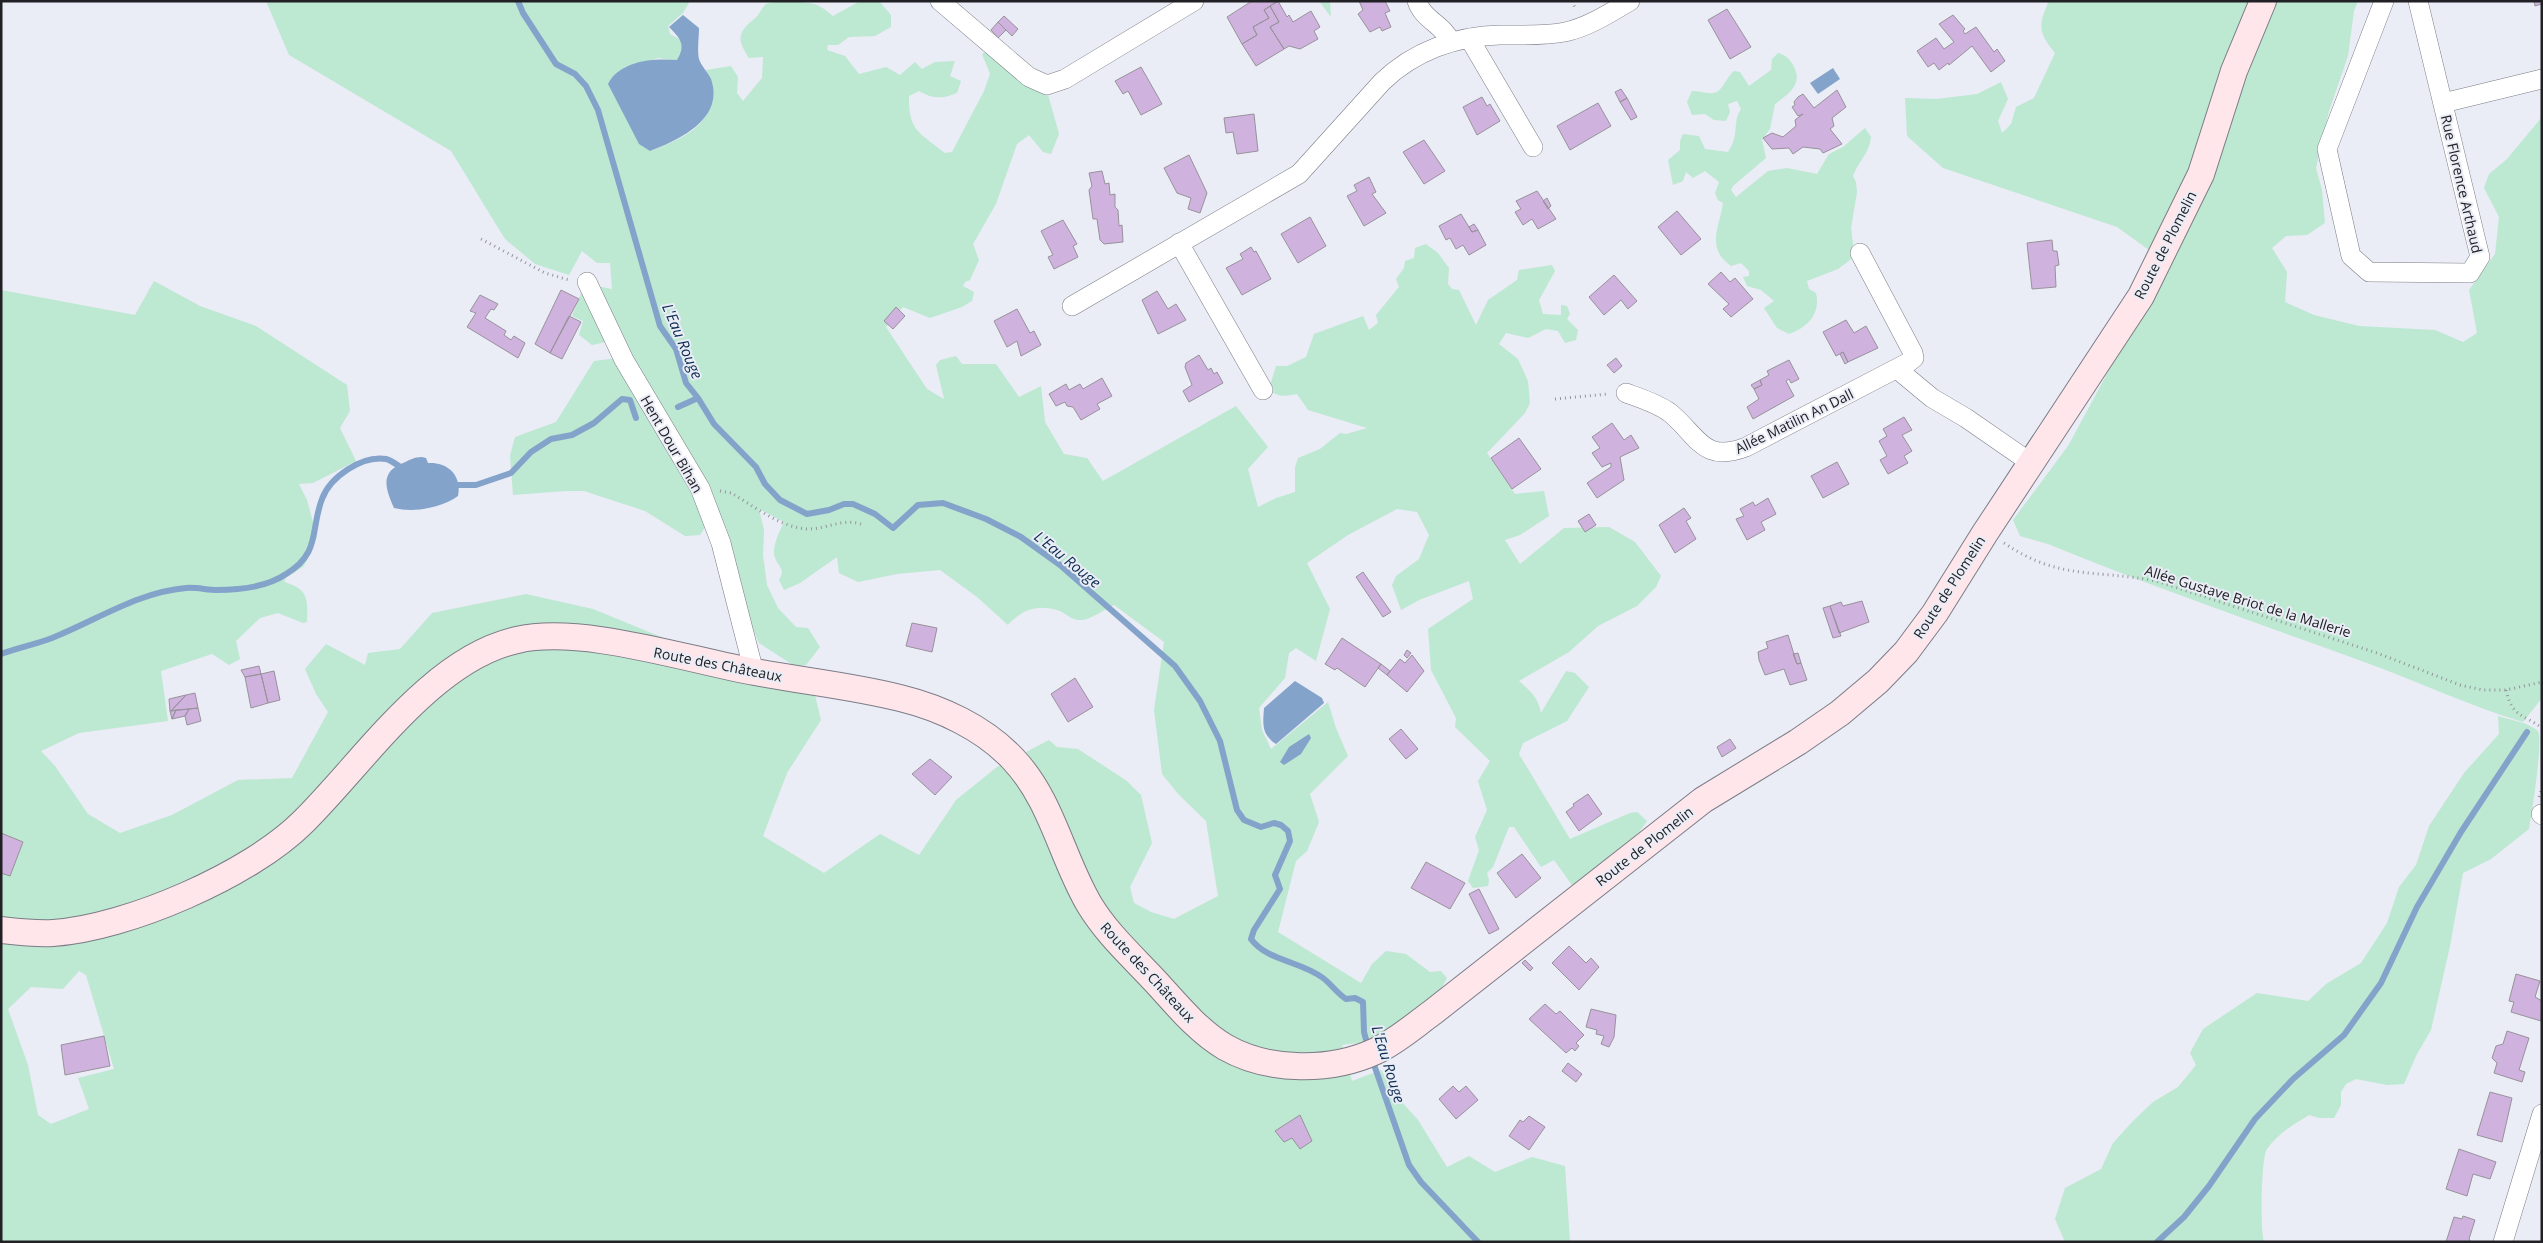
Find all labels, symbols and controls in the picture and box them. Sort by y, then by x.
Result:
street label: Rue Florence Arthaud [2437,113,2487,255]
street label: Route de Plomelin [2130,188,2200,302]
water label: L'Eau Rouge [658,300,708,382]
street label: Allée Matilin An Dall [1732,384,1856,458]
street label: Hent Dour Bihan [636,392,708,496]
water label: L'Eau Rouge [1031,526,1106,592]
street label: Route de Plomelin [1909,532,1989,642]
street label: Allée Gustave Briot de la Mallerie [2143,561,2354,642]
street label: Route des Châteaux [652,642,785,686]
street label: Route de Plomelin [1591,802,1697,890]
street label: Route des Châteaux [1097,918,1200,1027]
water label: L'Eau Rouge [1368,1023,1410,1106]

